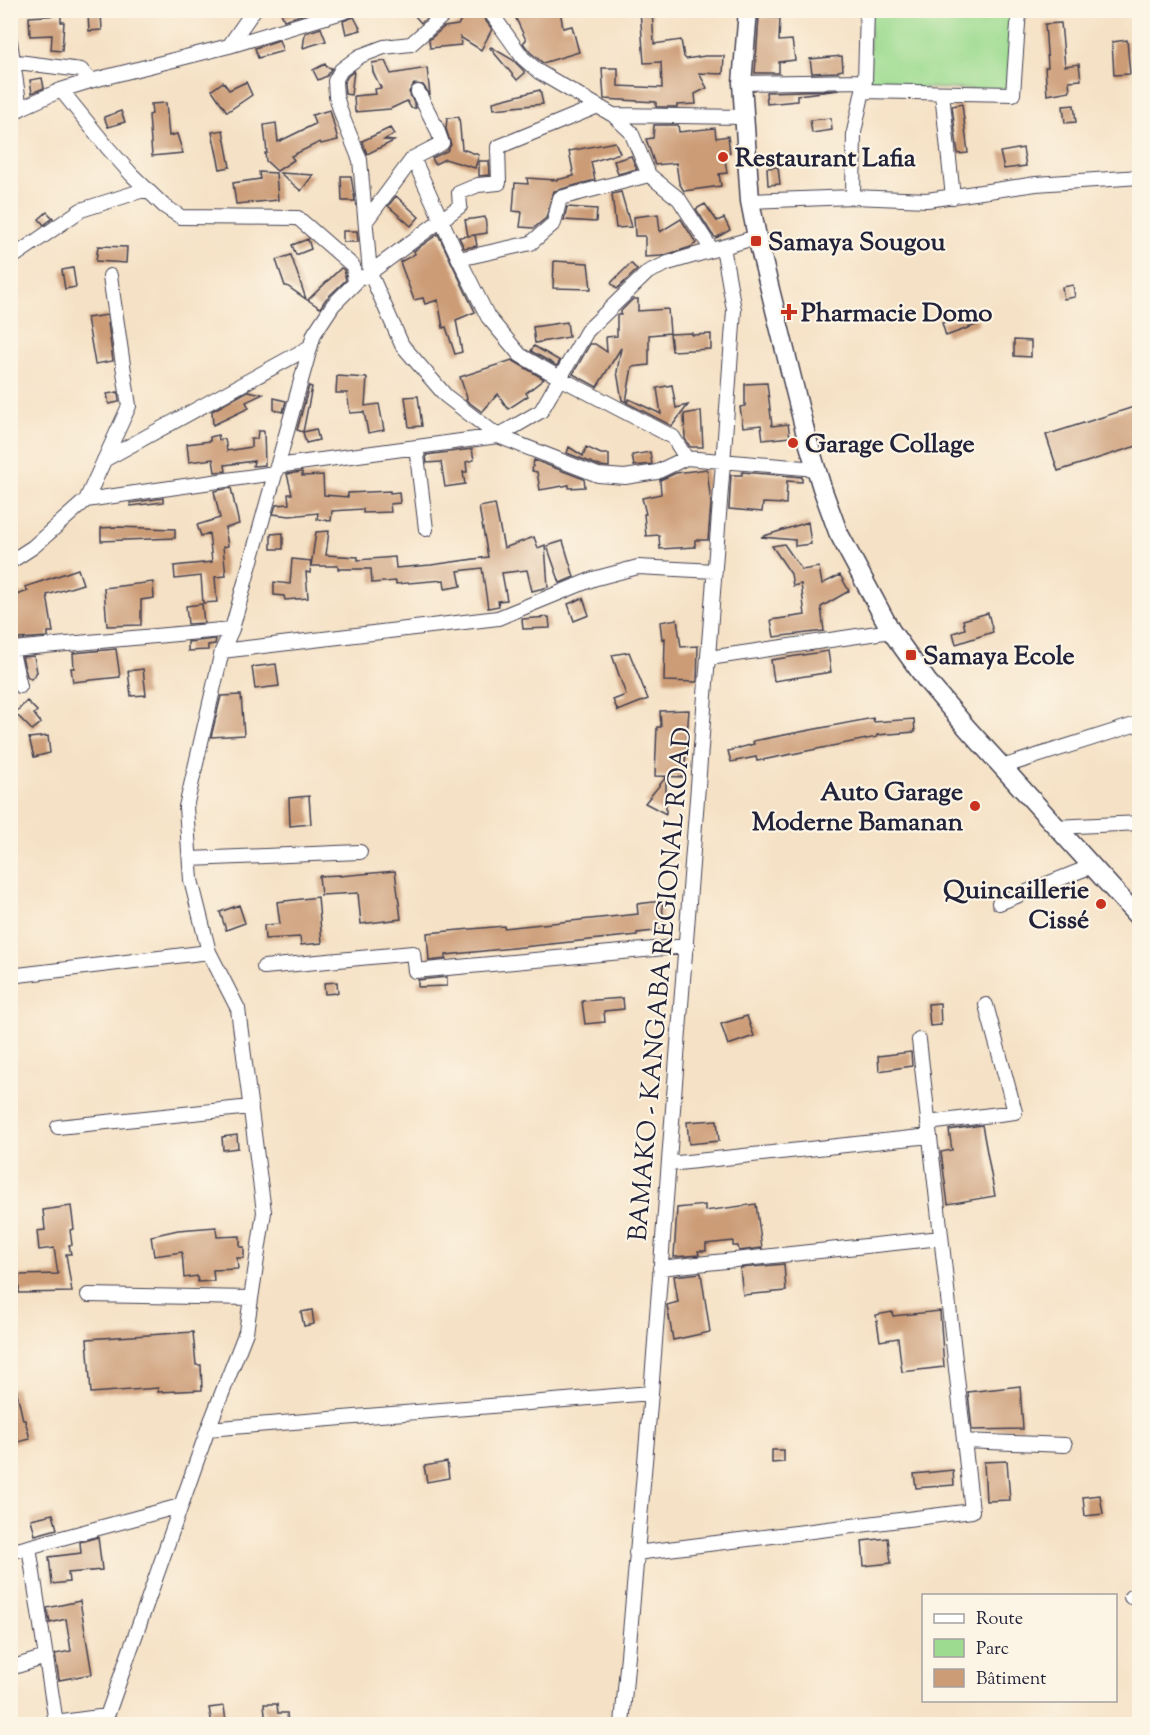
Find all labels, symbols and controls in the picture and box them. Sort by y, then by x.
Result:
place label: Restaurant Lafia [735,141,916,178]
marker: Restaurant Lafia [716,150,730,164]
place label: Samaya Sougou [768,225,946,262]
marker: Samaya Sougou [749,234,763,248]
place label: Pharmacie Domo [801,296,992,333]
marker: Pharmacie Domo [782,305,796,319]
place label: Garage Collage [805,427,975,464]
marker: Garage Collage [786,436,800,450]
place label: Samaya Ecole [923,639,1075,676]
marker: Samaya Ecole [904,648,918,662]
street label: BAMAKO - KANGABA REGIONAL ROAD [621,726,702,1243]
place label: Auto Garage Moderne Bamanan [752,775,964,842]
marker: Auto Garage Moderne Bamanan [968,799,982,813]
place label: Quincaillerie Cissé [943,873,1089,940]
marker: Quincaillerie Cissé [1094,897,1108,911]
legend [922,1594,1117,1702]
text: Route [976,1607,1023,1633]
text: Parc [976,1637,1009,1663]
text: Bâtiment [976,1667,1046,1693]

